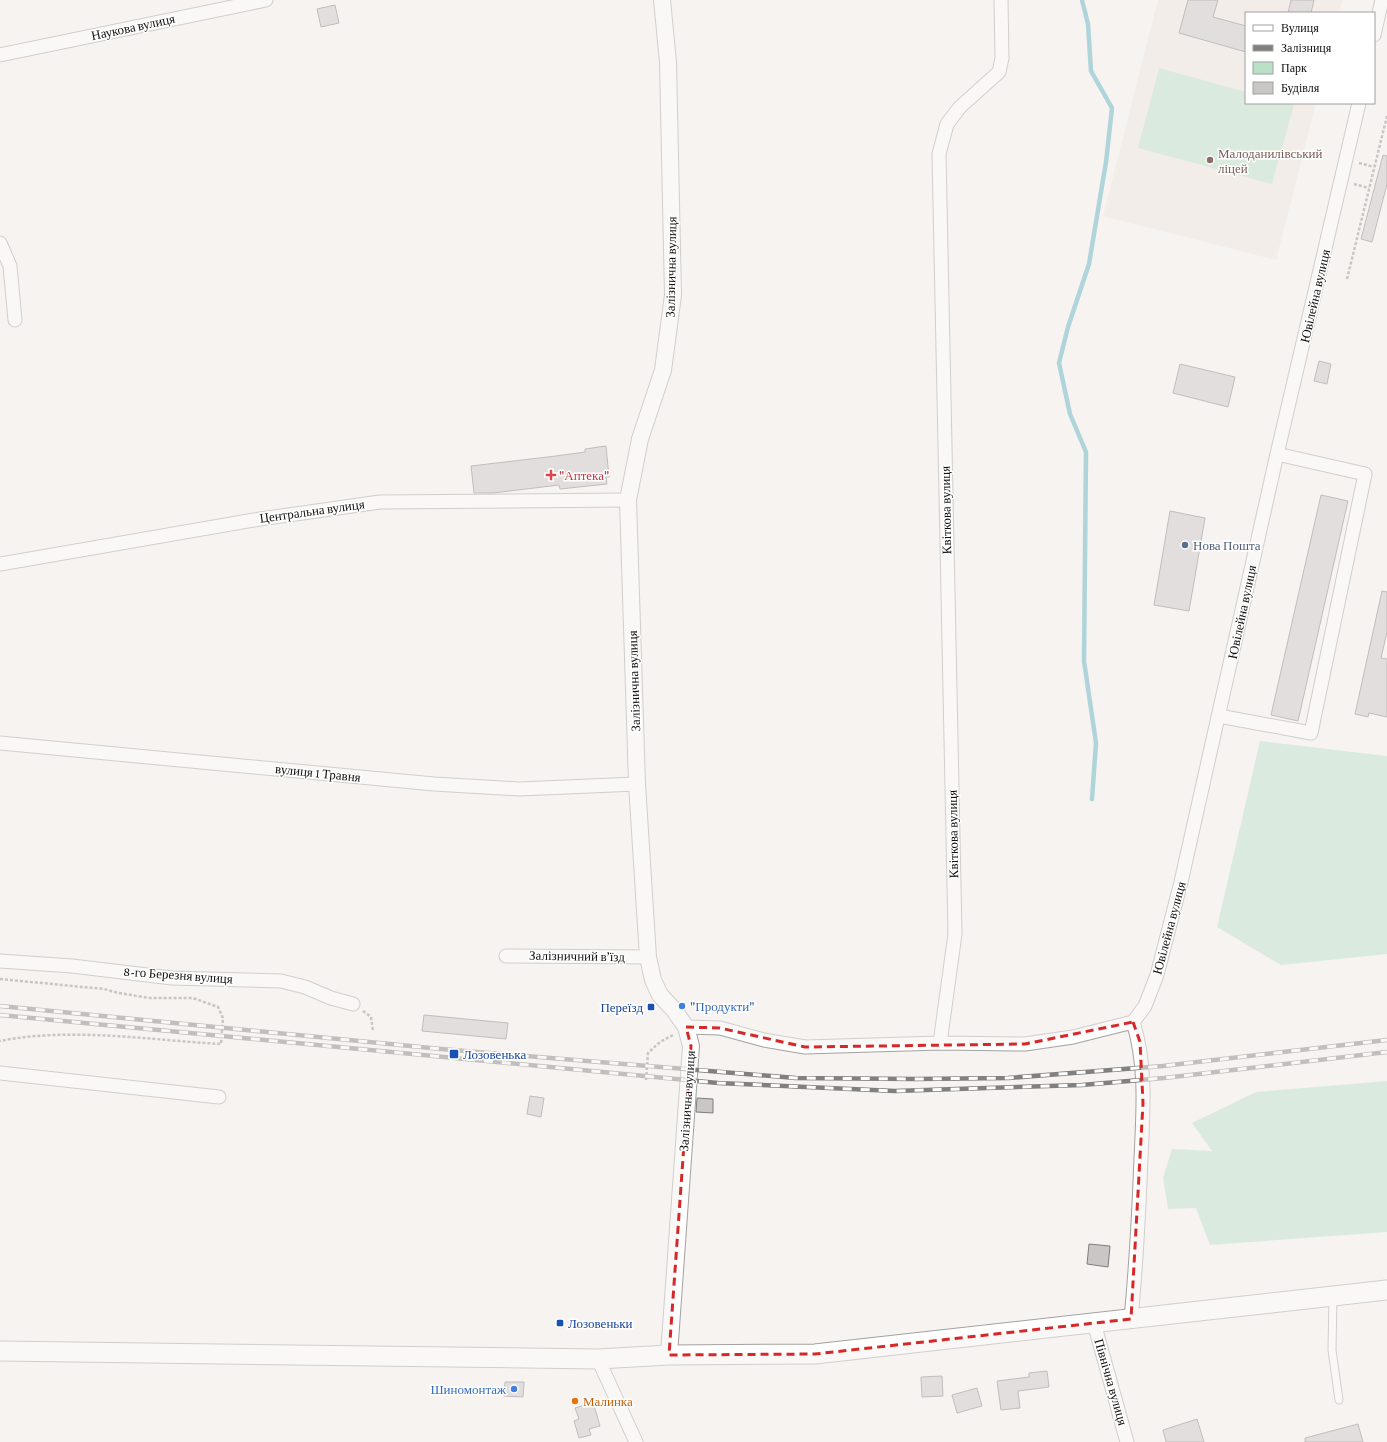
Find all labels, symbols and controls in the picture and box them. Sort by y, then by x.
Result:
street label: Наукова вулиця [90,11,176,43]
legend [1245,12,1375,104]
text: Вулиця [1281,21,1319,35]
text: Залізниця [1281,41,1332,55]
text: Парк [1281,61,1307,75]
text: Будівля [1281,81,1320,95]
place label: Малоданилівський ліцей [1218,146,1322,176]
marker: Малоданилівський ліцей [1205,155,1215,165]
street label: Залізнична вулиця [663,216,679,318]
street label: Ювілейна вулиця [1297,248,1333,344]
street label: Квіткова вулиця [938,466,954,554]
place label: "Аптека" [559,468,609,483]
marker: "Аптека" [546,470,556,480]
street label: Центральна вулиця [259,496,366,526]
place label: Нова Пошта [1193,538,1261,553]
marker: Нова Пошта [1180,540,1190,550]
street label: Ювілейна вулиця [1225,564,1259,660]
street label: Залізнична вулиця [625,630,643,732]
street label: вулиця 1 Травня [274,761,362,785]
street label: Квіткова вулиця [945,790,961,878]
street label: Ювілейна вулиця [1149,880,1189,976]
street label: Залізничний в’їзд [529,948,625,964]
street label: 8-го Березня вулиця [123,964,233,986]
place label: "Продукти" [690,999,755,1014]
place label: Переїзд [600,1000,643,1015]
marker: "Продукти" [677,1001,687,1011]
marker: Переїзд [646,1002,656,1012]
place label: Лозовенька [463,1047,526,1062]
marker: Лозовенька [448,1048,460,1060]
street label: Залізнична вулиця [676,1050,698,1152]
place label: Лозовеньки [568,1316,633,1331]
marker: Лозовеньки [555,1318,565,1328]
street label: Північна вулиця [1091,1337,1131,1427]
place label: Шиномонтаж [430,1382,507,1397]
marker: Шиномонтаж [509,1384,519,1394]
place label: Малинка [583,1394,633,1409]
marker: Малинка [570,1396,580,1406]

